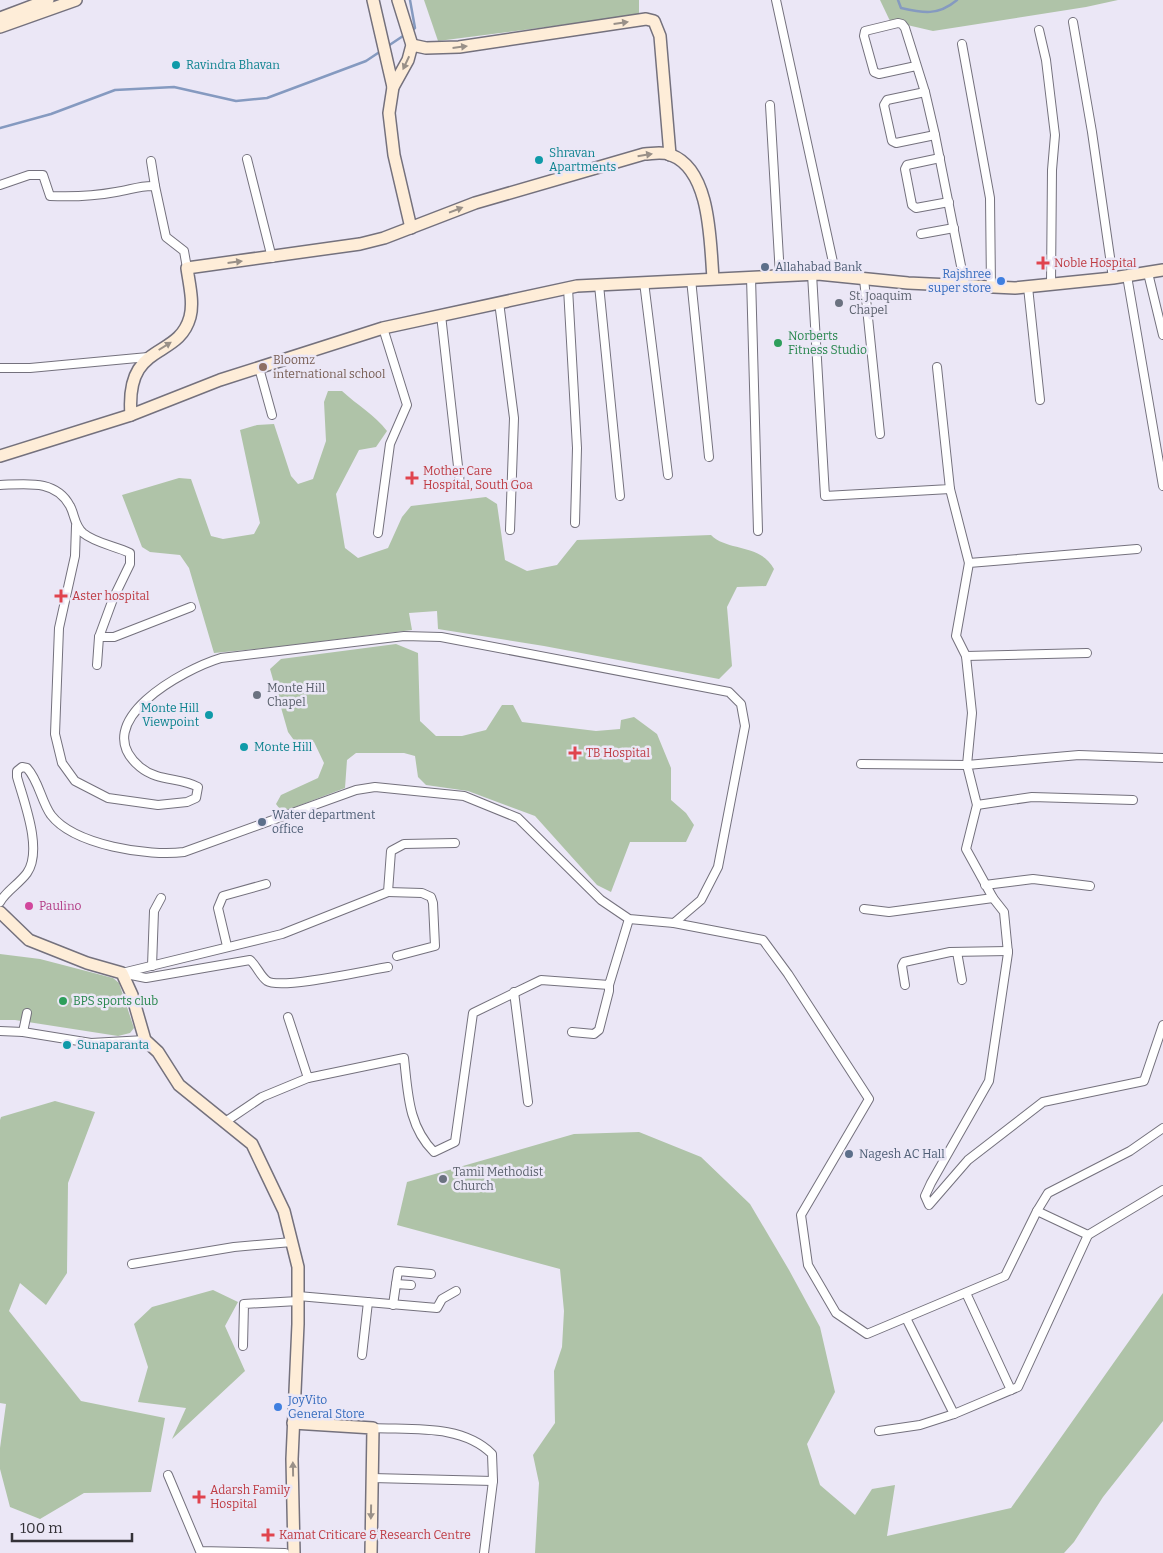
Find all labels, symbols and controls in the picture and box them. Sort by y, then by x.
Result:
one-way arrow [613,18,629,26]
one-way arrow [453,43,469,51]
one-way arrow [401,56,409,70]
place label: Ravindra Bhavan [186,58,280,72]
marker: Ravindra Bhavan [170,59,182,71]
place label: Shravan Apartments [549,146,616,174]
one-way arrow [638,150,654,158]
marker: Shravan Apartments [533,154,545,166]
one-way arrow [449,206,464,214]
marker: Noble Hospital [1036,256,1050,270]
place label: Noble Hospital [1054,256,1137,270]
one-way arrow [228,258,244,266]
place label: Allahabad Bank [775,260,862,274]
marker: Allahabad Bank [759,261,771,273]
place label: Rajshree super store [928,267,991,295]
marker: Rajshree super store [995,275,1007,287]
place label: St. Joaquim Chapel [849,289,913,317]
marker: St. Joaquim Chapel [833,297,845,309]
place label: Norberts Fitness Studio [788,329,867,357]
marker: Norberts Fitness Studio [772,337,784,349]
one-way arrow [158,341,171,350]
place label: Bloomz international school [273,353,386,381]
marker: Bloomz international school [257,361,269,373]
place label: Mother Care Hospital, South Goa [423,464,533,492]
marker: Mother Care Hospital, South Goa [405,471,419,485]
marker: Aster hospital [54,589,68,603]
place label: Aster hospital [72,589,150,603]
place label: Monte Hill Chapel [267,681,326,709]
marker: Monte Hill Chapel [251,689,263,701]
place label: Monte Hill Viewpoint [141,701,200,729]
marker: Monte Hill Viewpoint [203,709,215,721]
place label: Monte Hill [254,740,313,754]
marker: Monte Hill [238,741,250,753]
marker: TB Hospital [568,746,582,760]
place label: TB Hospital [586,746,650,760]
place label: Water department office [272,808,376,836]
marker: Water department office [256,816,268,828]
place label: Paulino [39,899,81,913]
marker: Paulino [23,900,35,912]
place label: BPS sports club [73,994,158,1008]
marker: BPS sports club [57,995,69,1007]
place label: Sunaparanta [77,1038,150,1052]
marker: Sunaparanta [61,1039,73,1051]
place label: Nagesh AC Hall [859,1147,945,1161]
marker: Nagesh AC Hall [843,1148,855,1160]
place label: Tamil Methodist Church [453,1165,544,1193]
marker: Tamil Methodist Church [437,1173,449,1185]
place label: JoyVito General Store [287,1393,365,1421]
marker: JoyVito General Store [272,1401,284,1413]
one-way arrow [288,1461,296,1477]
place label: Adarsh Family Hospital [210,1483,291,1511]
marker: Adarsh Family Hospital [192,1490,206,1504]
one-way arrow [367,1504,375,1520]
scale bar [12,1510,132,1542]
text: 100 m [20,1519,63,1537]
marker: Kamat Criticare & Research Centre [261,1528,275,1542]
place label: Kamat Criticare & Research Centre [279,1528,471,1542]

